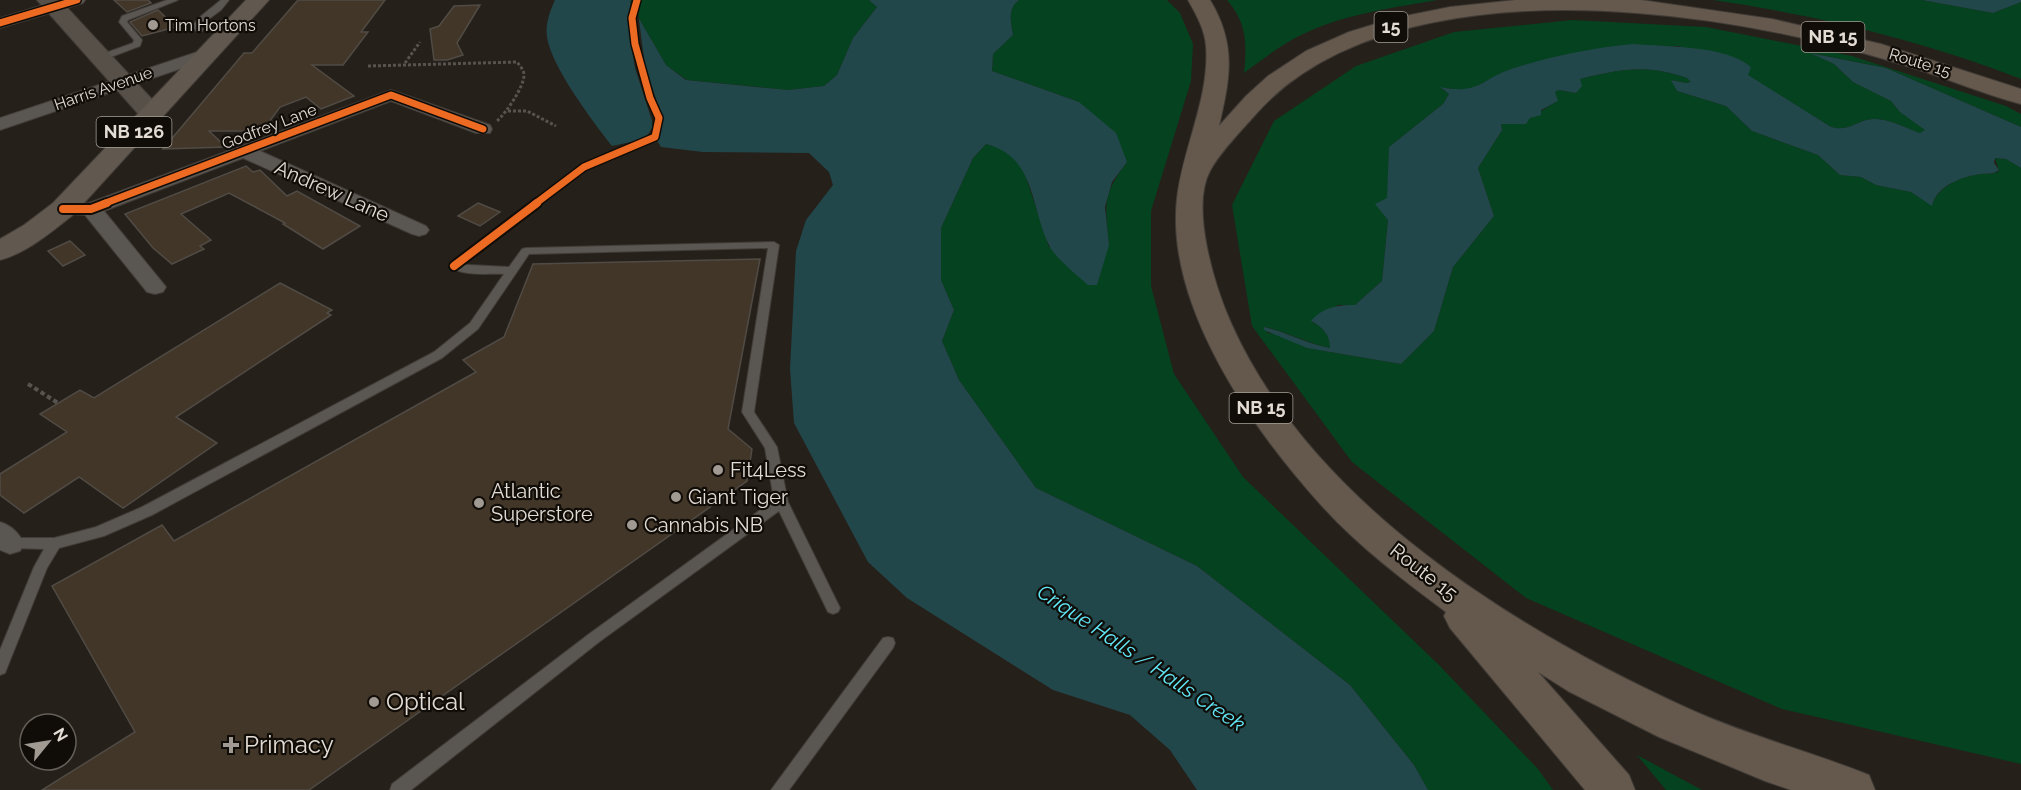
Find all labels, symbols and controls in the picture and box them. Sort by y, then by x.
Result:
road number: 15 [1374,12,1408,42]
place label: Tim Hortons [165,16,256,35]
marker: Tim Hortons [146,18,160,32]
road number: NB 15 [1802,22,1864,52]
street label: Route 15 [1887,44,1953,81]
street label: Harris Avenue [52,63,155,114]
street label: Godfrey Lane [219,100,319,153]
road number: NB 126 [96,117,172,147]
street label: Andrew Lane [271,155,393,227]
road number: NB 15 [1230,393,1292,423]
place label: Fit4Less [730,458,806,482]
marker: Fit4Less [711,463,725,477]
place label: Atlantic Superstore [491,479,593,526]
place label: Giant Tiger [688,485,788,509]
marker: Giant Tiger [669,490,683,504]
marker: Atlantic Superstore [472,496,486,510]
place label: Cannabis NB [644,513,763,537]
marker: Cannabis NB [625,518,639,532]
street label: Route 15 [1385,538,1463,606]
water label: Crique Halls / Halls Creek [1033,579,1250,737]
place label: Optical [386,687,465,716]
marker: Optical [367,695,381,709]
north arrow [18,712,78,772]
text: N [49,725,72,745]
place label: Primacy [244,730,334,759]
marker: Primacy [222,736,240,754]

